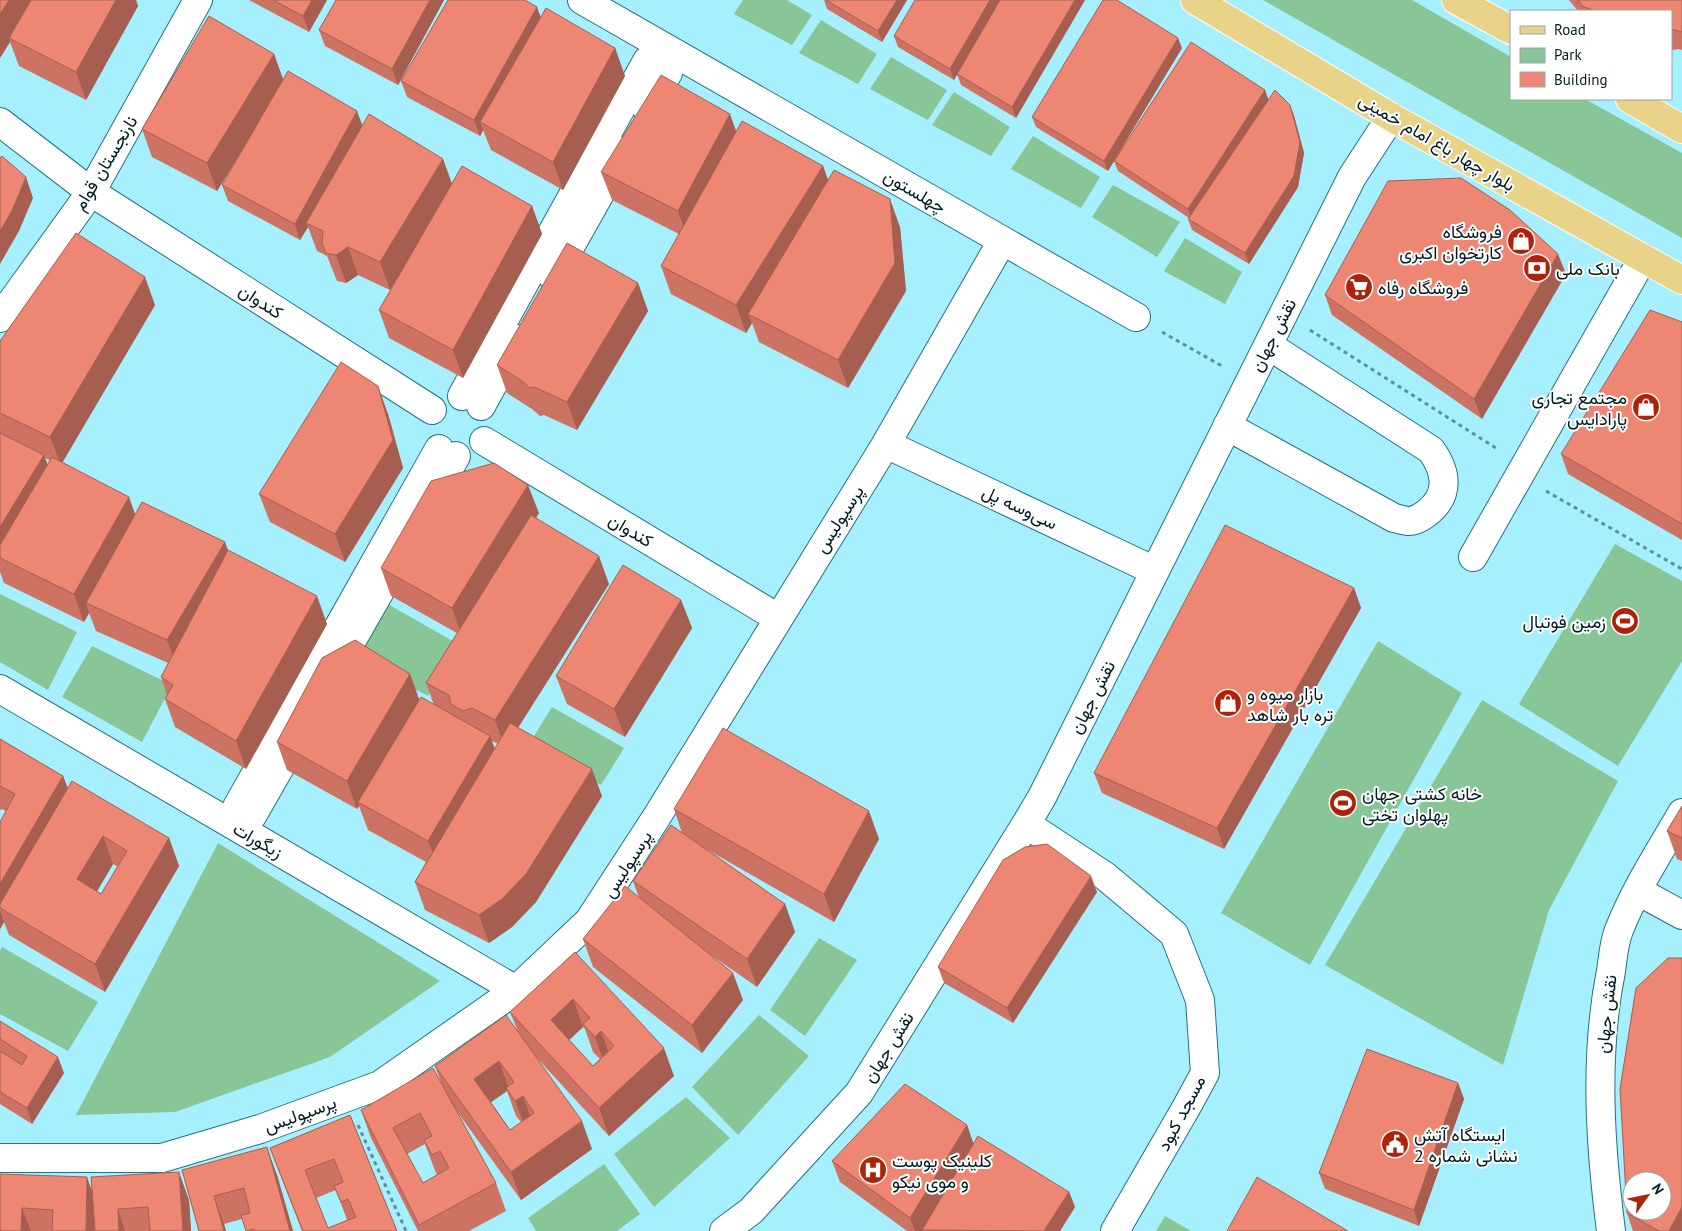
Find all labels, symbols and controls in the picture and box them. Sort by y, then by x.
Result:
legend [1510,10,1672,100]
text: Road [1554,20,1586,39]
text: Park [1554,45,1582,64]
text: Building [1554,70,1608,89]
street label: بلوار چهار باغ امام خمینی [1354,88,1519,197]
street label: نارنجستان قوام [68,111,143,215]
street label: چهلستون [879,164,950,219]
place label: فروشگاه کارتخوان اکبری [1399,220,1502,264]
shop icon: فروشگاه کارتخوان اکبری [1506,226,1536,256]
bank icon: بانک ملی [1522,253,1552,283]
place label: بانک ملی [1556,257,1620,280]
supermarket icon: فروشگاه رفاه [1344,272,1374,302]
place label: فروشگاه رفاه [1378,276,1468,299]
street label: کندوان [235,278,287,324]
street label: نقش جهان [1245,295,1301,375]
place label: مجتمع تجاری پارادایس [1531,386,1627,431]
shop icon: مجتمع تجاری پارادایس [1631,392,1661,422]
street label: سی‌وسه پل [978,480,1061,535]
street label: پرسپولیس [809,481,870,558]
street label: کندوان [605,508,657,552]
sports icon: زمین فوتبال [1610,606,1640,636]
place label: زمین فوتبال [1522,610,1606,633]
street label: نقش جهان [1064,657,1120,737]
place label: بازار میوه و تره بار شاهد [1247,682,1333,726]
shop icon: بازار میوه و تره بار شاهد [1213,688,1243,718]
place label: خانه کشتی جهان پهلوان تختی [1362,782,1482,827]
sports icon: خانه کشتی جهان پهلوان تختی [1328,788,1358,818]
street label: زیگورات [229,817,287,863]
street label: پرسپولیس [597,826,658,902]
street label: نقش جهان [1590,973,1622,1055]
street label: نقش جهان [857,1007,919,1087]
street label: مسجد کبود [1152,1071,1210,1155]
street label: پرسپولیس [261,1090,340,1139]
place label: ایستگاه آتش نشانی شماره 2 [1414,1123,1518,1167]
public building icon: ایستگاه آتش نشانی شماره 2 [1380,1129,1410,1159]
place label: کلینیک پوست و موی نیکو [892,1149,992,1193]
hospital icon: کلینیک پوست و موی نیکو [858,1155,888,1185]
north arrow [1622,1171,1672,1221]
text: N [1648,1180,1668,1198]

